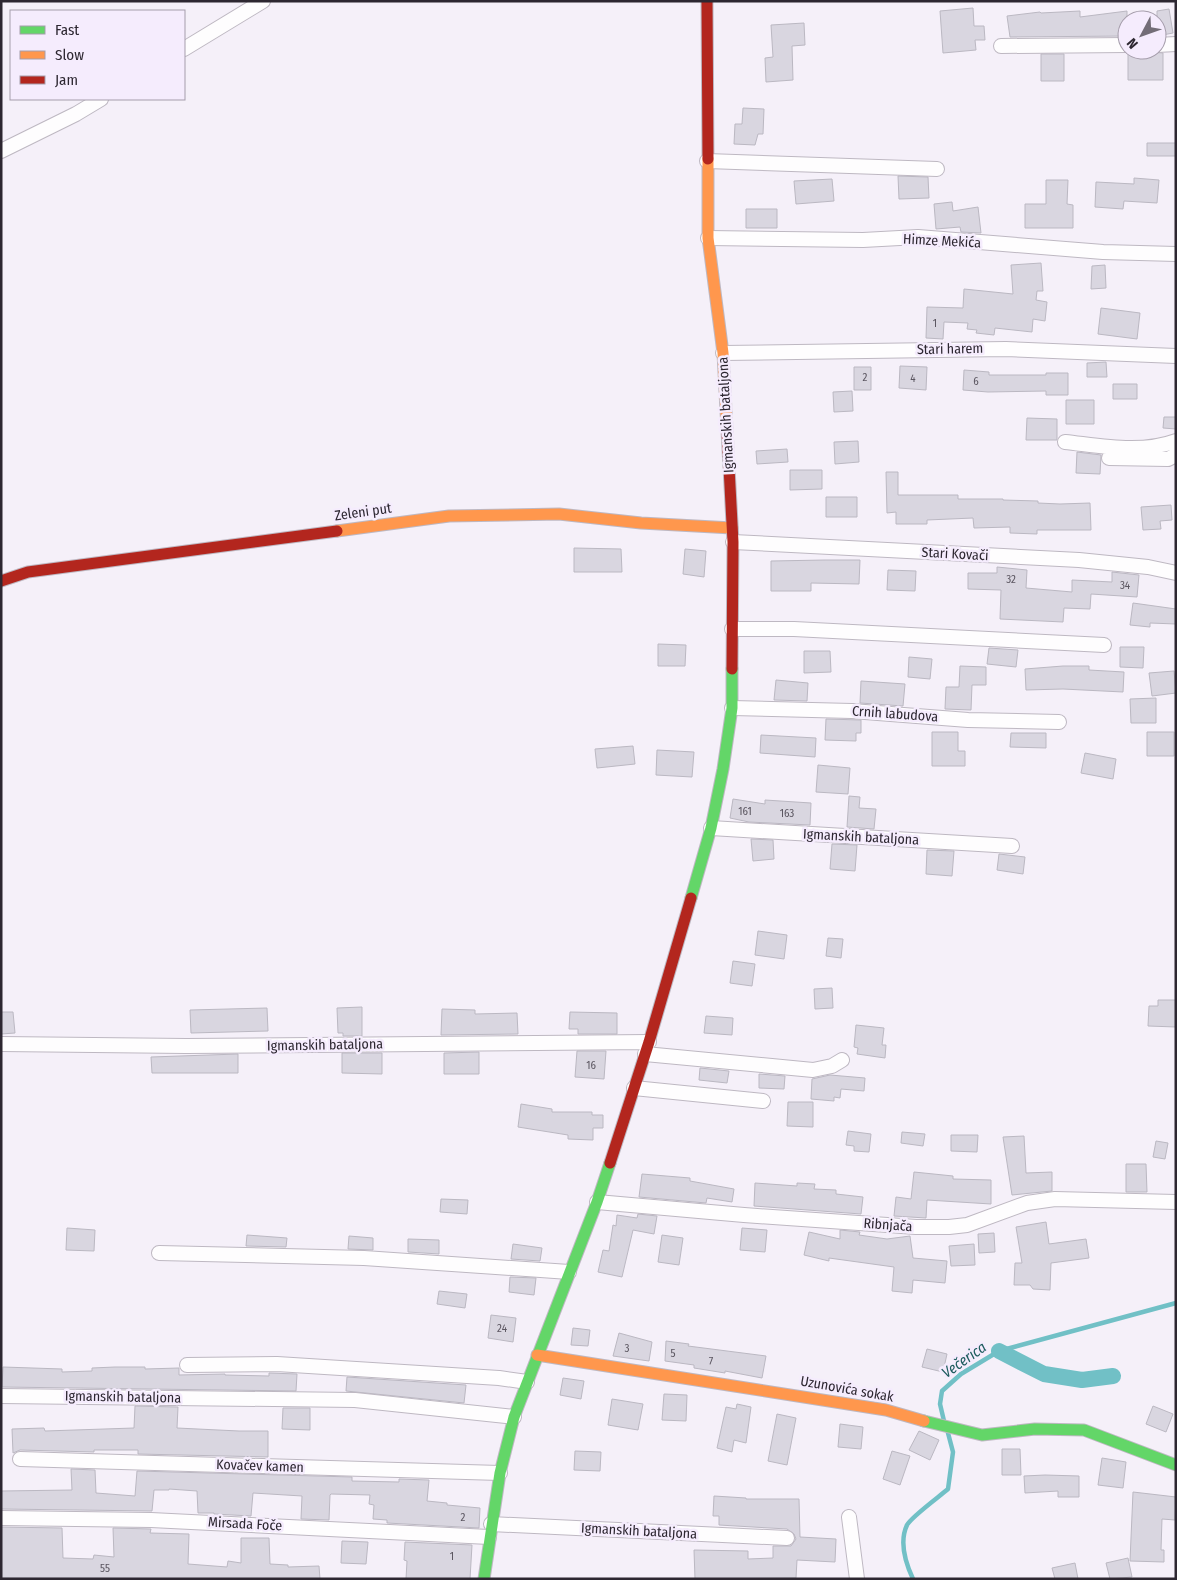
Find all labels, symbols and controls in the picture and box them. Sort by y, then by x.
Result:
legend [10,10,185,100]
north arrow [1117,10,1167,60]
text: Fast [55,21,79,39]
text: N [1123,34,1142,52]
text: Slow [55,46,84,64]
text: Jam [55,71,78,89]
street label: Himze Mekića [903,230,982,252]
house number: 1 [933,317,937,330]
street label: Stari harem [917,340,983,358]
street label: Igmanskih bataljona [714,356,738,473]
house number: 2 [863,371,868,384]
house number: 4 [910,372,916,385]
house number: 6 [973,375,979,388]
street label: Zeleni put [333,500,393,524]
street label: Stari Kovači [921,544,989,564]
house number: 32 [1006,573,1016,586]
house number: 34 [1120,579,1131,592]
street label: Crnih labudova [851,703,939,725]
house number: 161 [738,805,752,818]
house number: 163 [780,807,794,820]
street label: Igmanskih bataljona [803,825,920,849]
street label: Igmanskih bataljona [267,1035,383,1055]
house number: 16 [586,1059,596,1072]
street label: Ribnjača [863,1215,913,1235]
house number: 24 [497,1322,508,1335]
water label: Večerica [938,1338,990,1382]
house number: 3 [625,1342,630,1355]
house number: 5 [670,1347,676,1360]
house number: 7 [709,1355,714,1368]
street label: Uzunovića sokak [799,1372,895,1406]
street label: Igmanskih bataljona [65,1387,181,1407]
street label: Kovačev kamen [216,1456,304,1476]
house number: 2 [461,1511,466,1524]
street label: Mirsada Foče [207,1514,283,1534]
street label: Igmanskih bataljona [581,1519,698,1543]
house number: 1 [450,1550,454,1563]
house number: 55 [100,1562,110,1575]

